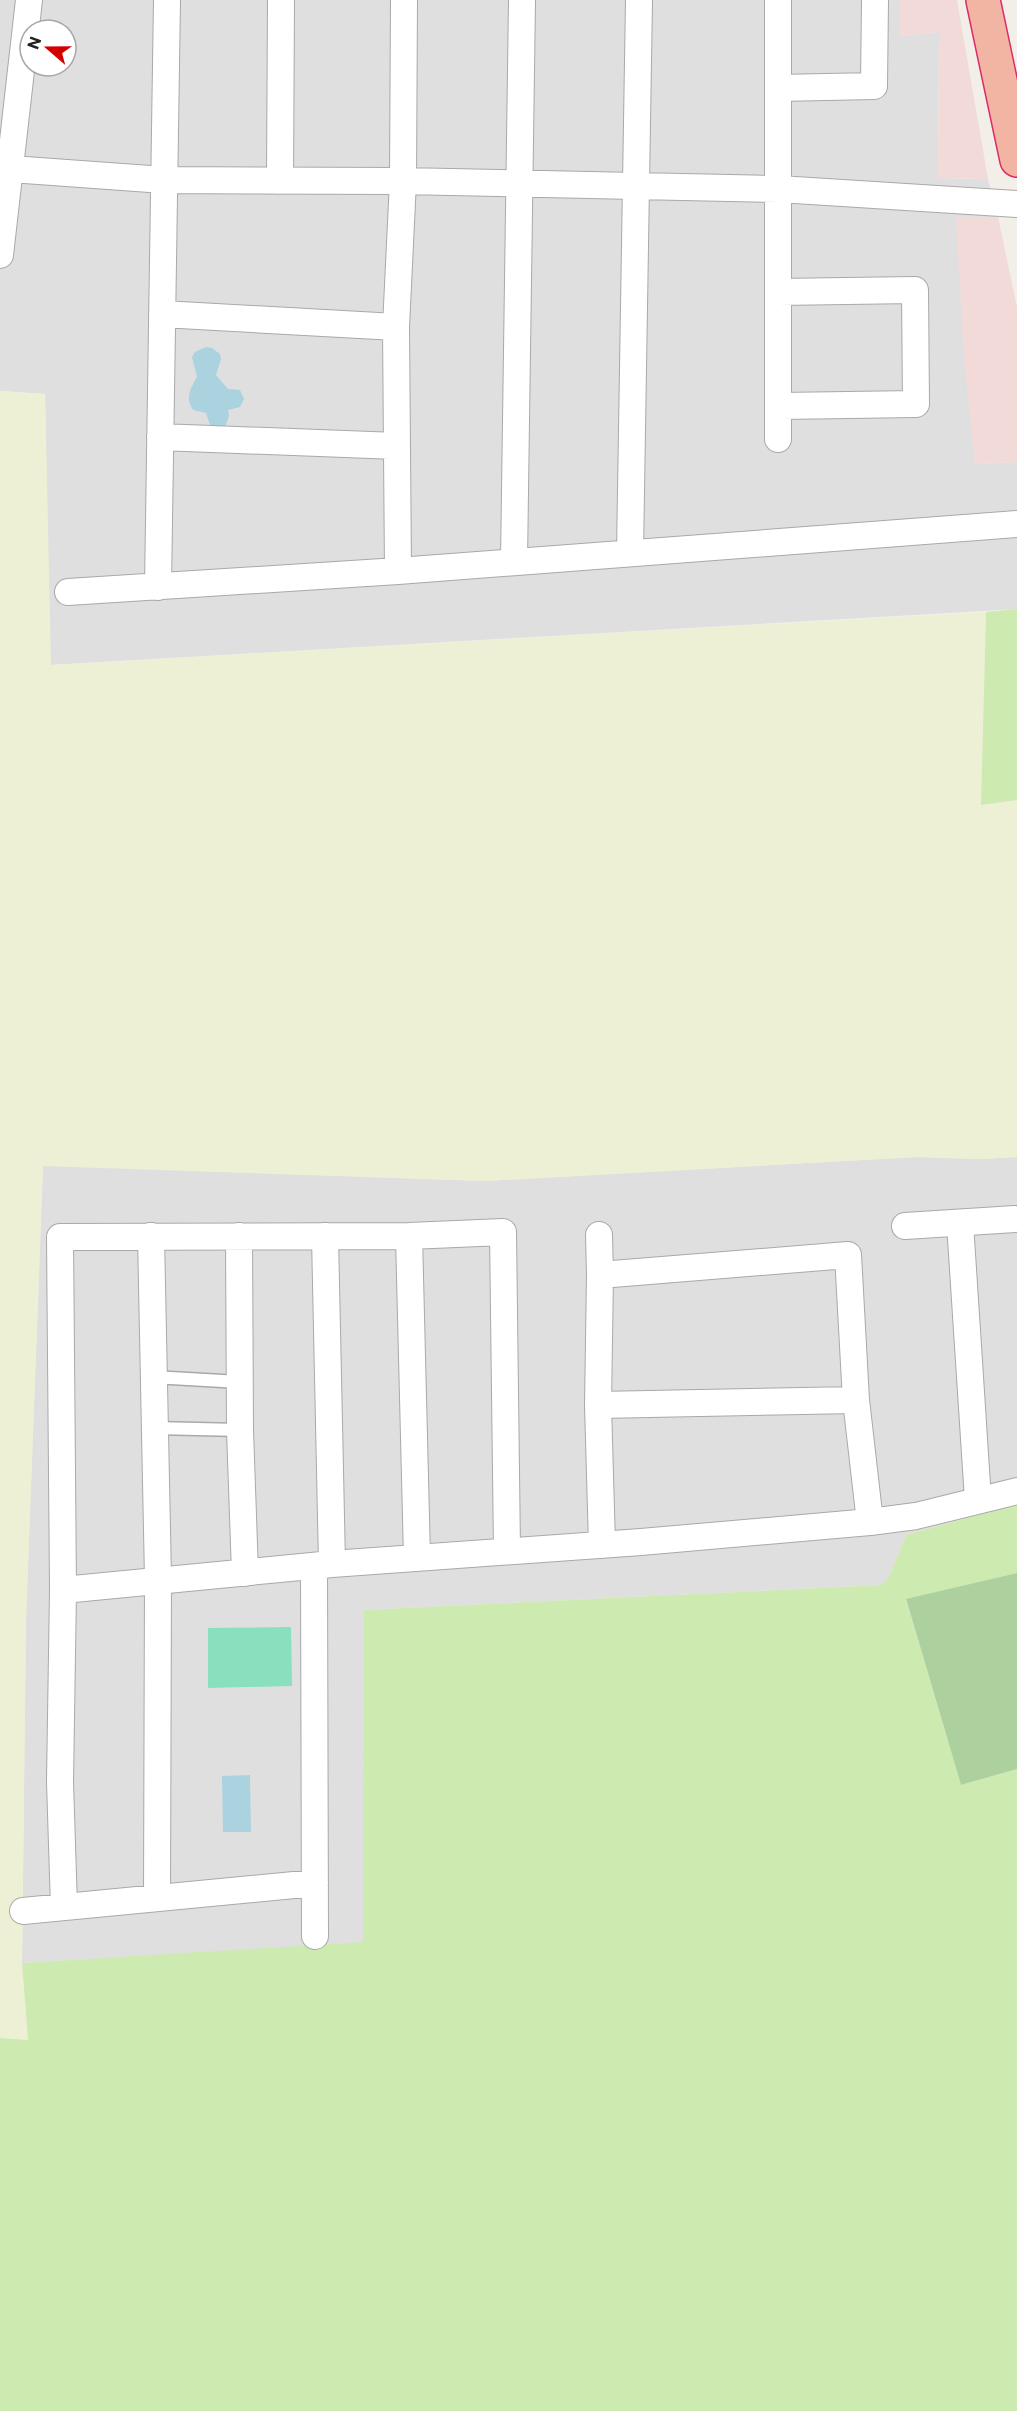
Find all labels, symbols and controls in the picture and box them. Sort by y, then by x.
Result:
north arrow [18,18,78,78]
text: N [22,34,44,52]

